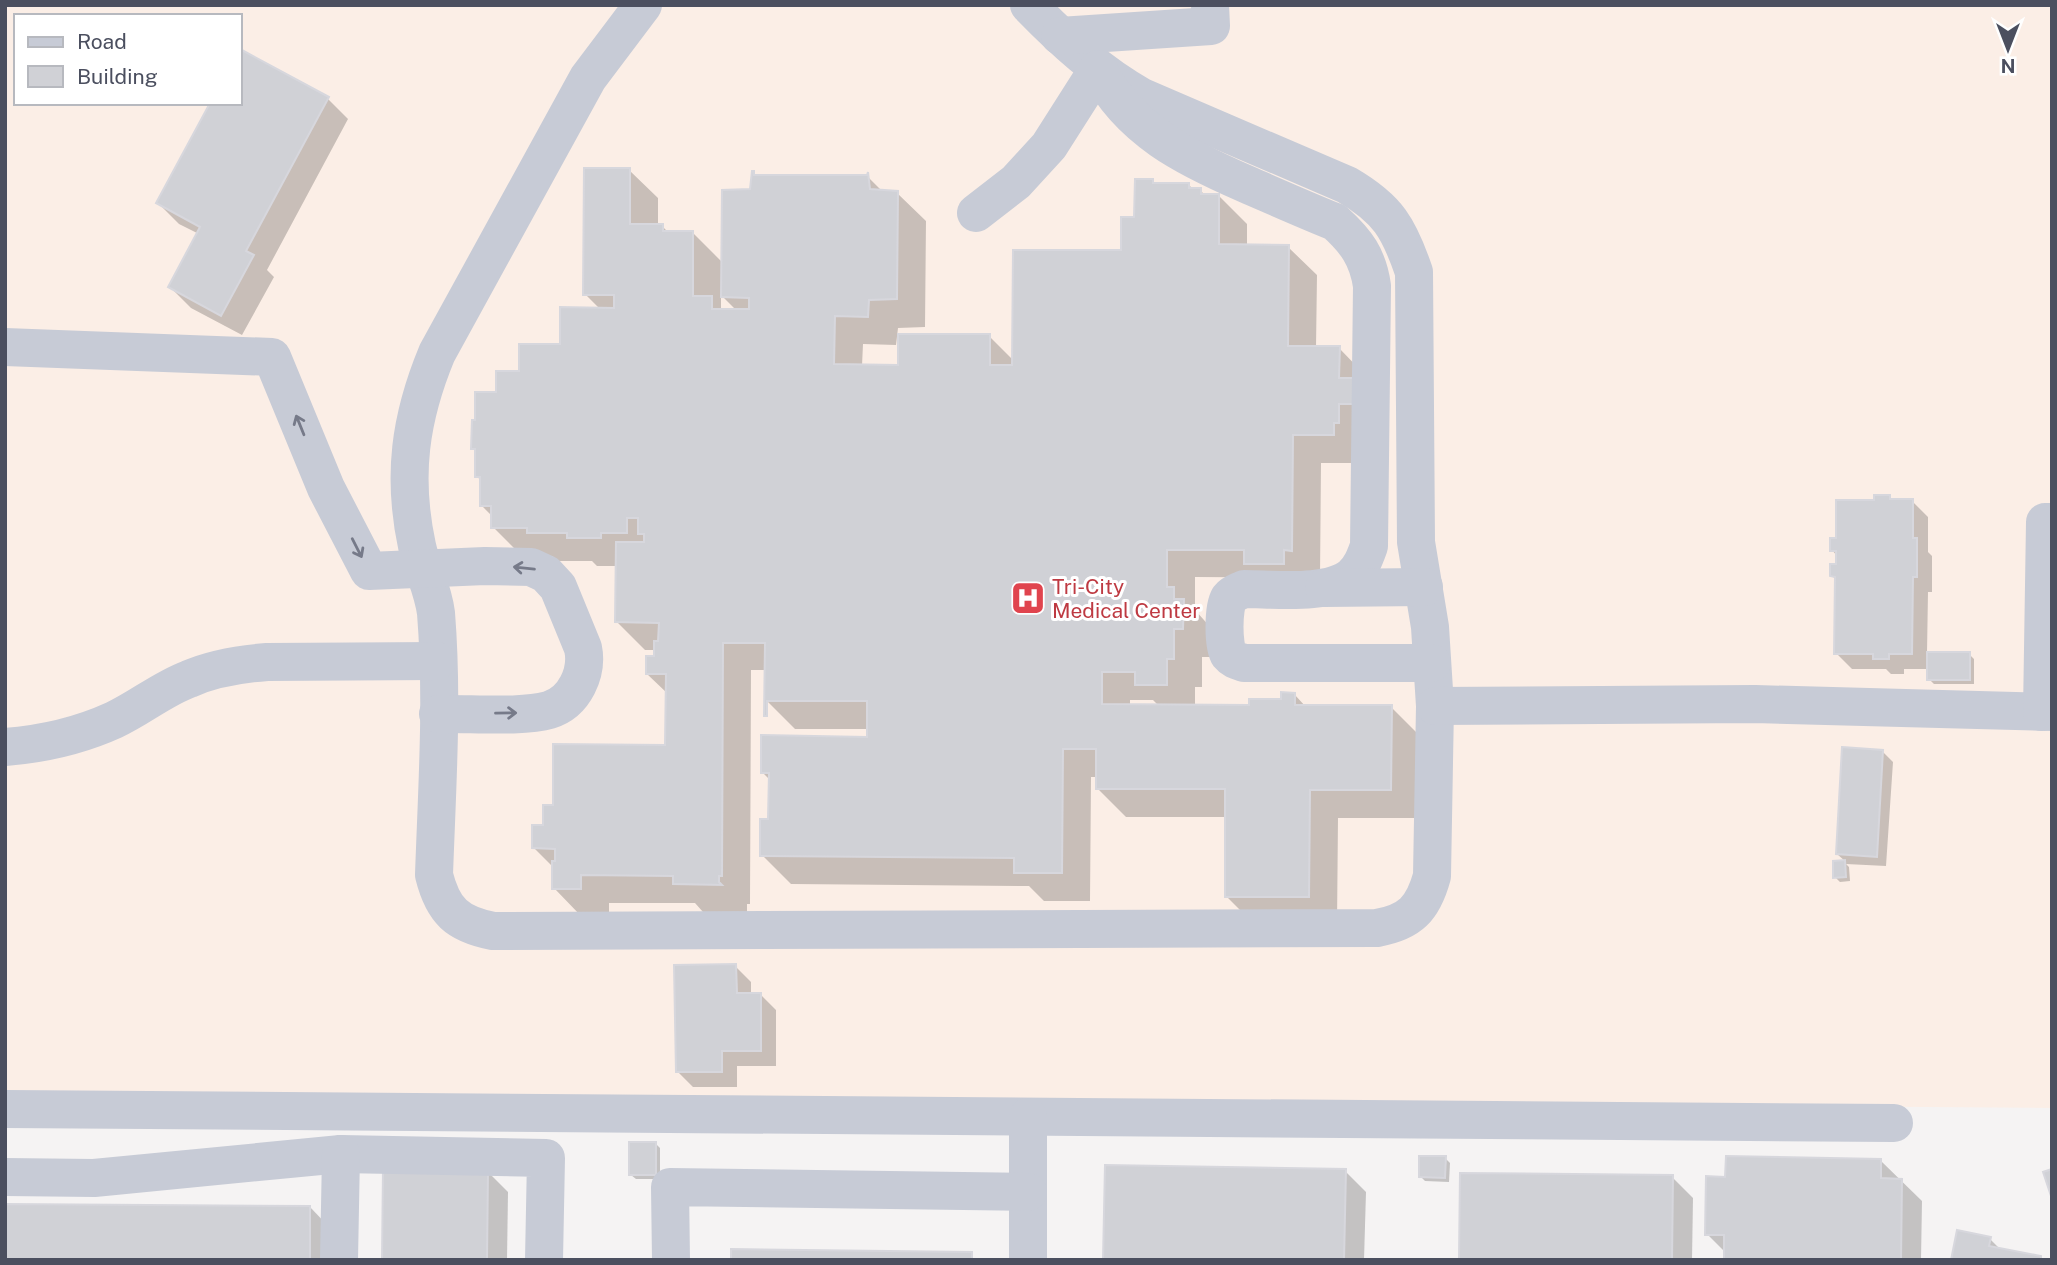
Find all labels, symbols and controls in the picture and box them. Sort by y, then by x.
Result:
legend [14,14,242,105]
north arrow [1973,14,2043,84]
text: Road [77,29,127,54]
text: N [2001,55,2015,77]
text: Building [77,64,158,89]
one-way arrow [292,415,305,436]
one-way arrow [351,538,365,558]
one-way arrow [513,561,536,574]
place label: Tri-City Medical Center [1052,574,1201,623]
hospital icon: Tri-City Medical Center [1009,579,1047,617]
one-way arrow [494,706,517,720]

